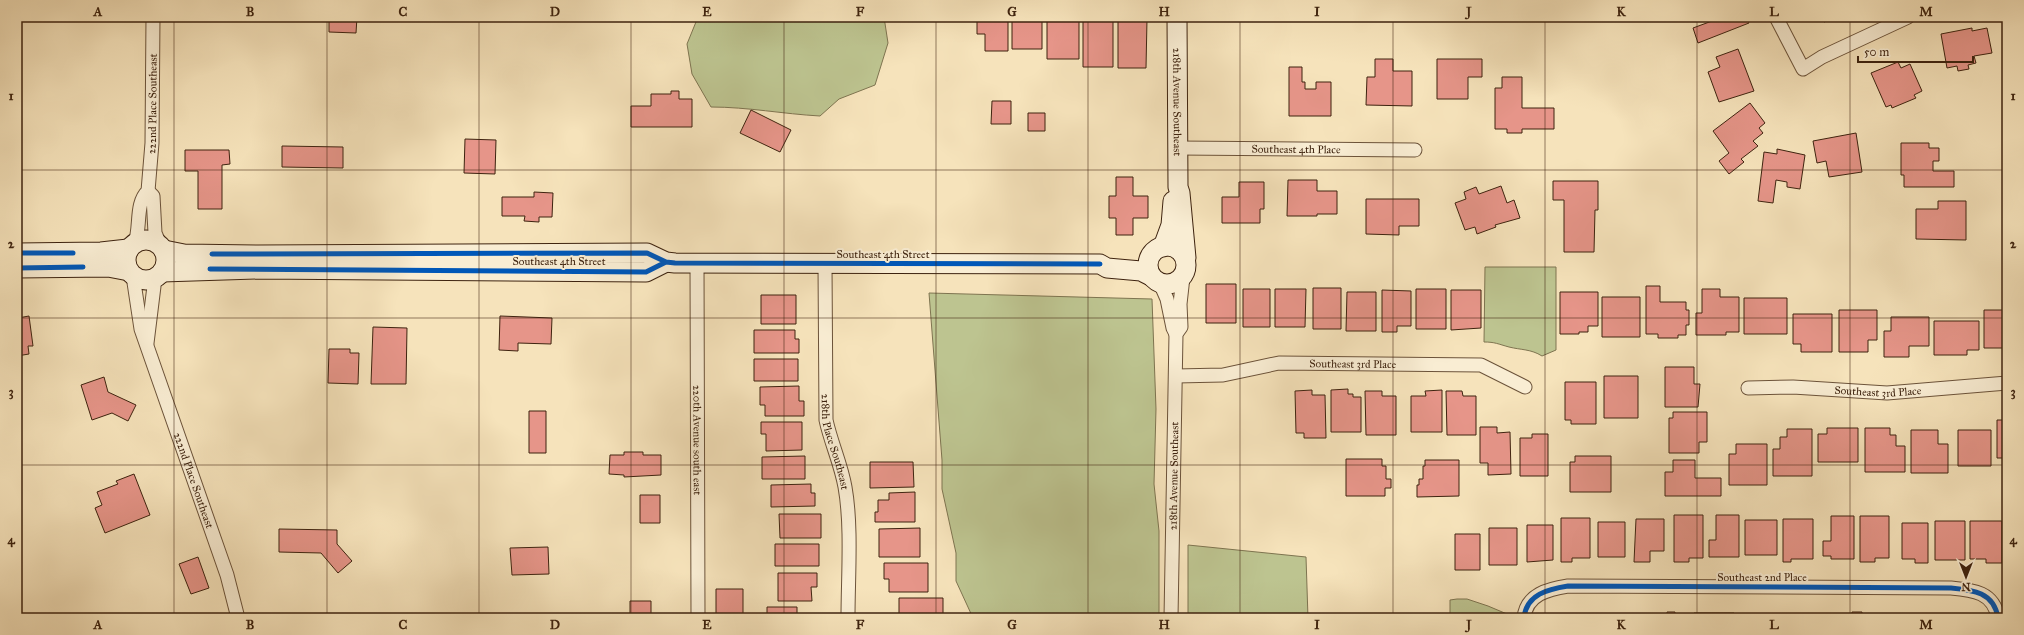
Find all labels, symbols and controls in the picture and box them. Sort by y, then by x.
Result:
text: A [93,4,103,20]
text: B [246,4,255,20]
text: C [399,4,408,20]
text: D [550,4,560,20]
text: E [702,4,712,20]
text: F [856,4,865,20]
text: G [1007,4,1017,20]
text: H [1158,4,1170,20]
text: I [1314,4,1320,20]
text: J [1464,4,1472,20]
text: K [1616,4,1626,20]
text: L [1769,4,1779,20]
text: M [1919,4,1933,20]
scale bar [1858,38,1973,64]
text: 50 m [1864,45,1889,59]
street label: 218th Avenue Southeast [1170,48,1184,156]
street label: 222nd Place Southeast [145,53,160,155]
text: 1 [8,88,14,104]
text: 1 [2010,88,2016,104]
street label: Southeast 4th Place [1251,143,1341,156]
text: 2 [8,236,15,252]
text: 2 [2010,236,2017,252]
street label: Southeast 4th Street [836,248,930,261]
street label: Southeast 4th Street [512,255,606,268]
street label: Southeast 3rd Place [1309,357,1397,371]
text: 3 [8,384,14,400]
street label: Southeast 3rd Place [1834,384,1922,400]
text: 3 [2010,384,2016,400]
street label: 220th Avenue south east [690,385,704,495]
street label: 218th Place Southeast [819,394,851,491]
street label: 218th Avenue Southeast [1167,422,1181,530]
street label: 222nd Place Southeast [171,431,216,530]
text: 4 [7,532,15,548]
text: 4 [2009,532,2017,548]
north arrow [1946,557,1986,597]
street label: Southeast 2nd Place [1717,571,1807,584]
text: N [1961,580,1971,593]
text: A [93,617,103,633]
text: B [246,617,255,633]
text: C [399,617,408,633]
text: D [550,617,560,633]
text: E [702,617,712,633]
text: F [856,617,865,633]
text: G [1007,617,1017,633]
text: H [1158,617,1170,633]
text: I [1314,617,1320,633]
text: J [1464,617,1472,633]
text: K [1616,617,1626,633]
text: L [1769,617,1779,633]
text: M [1919,617,1933,633]

